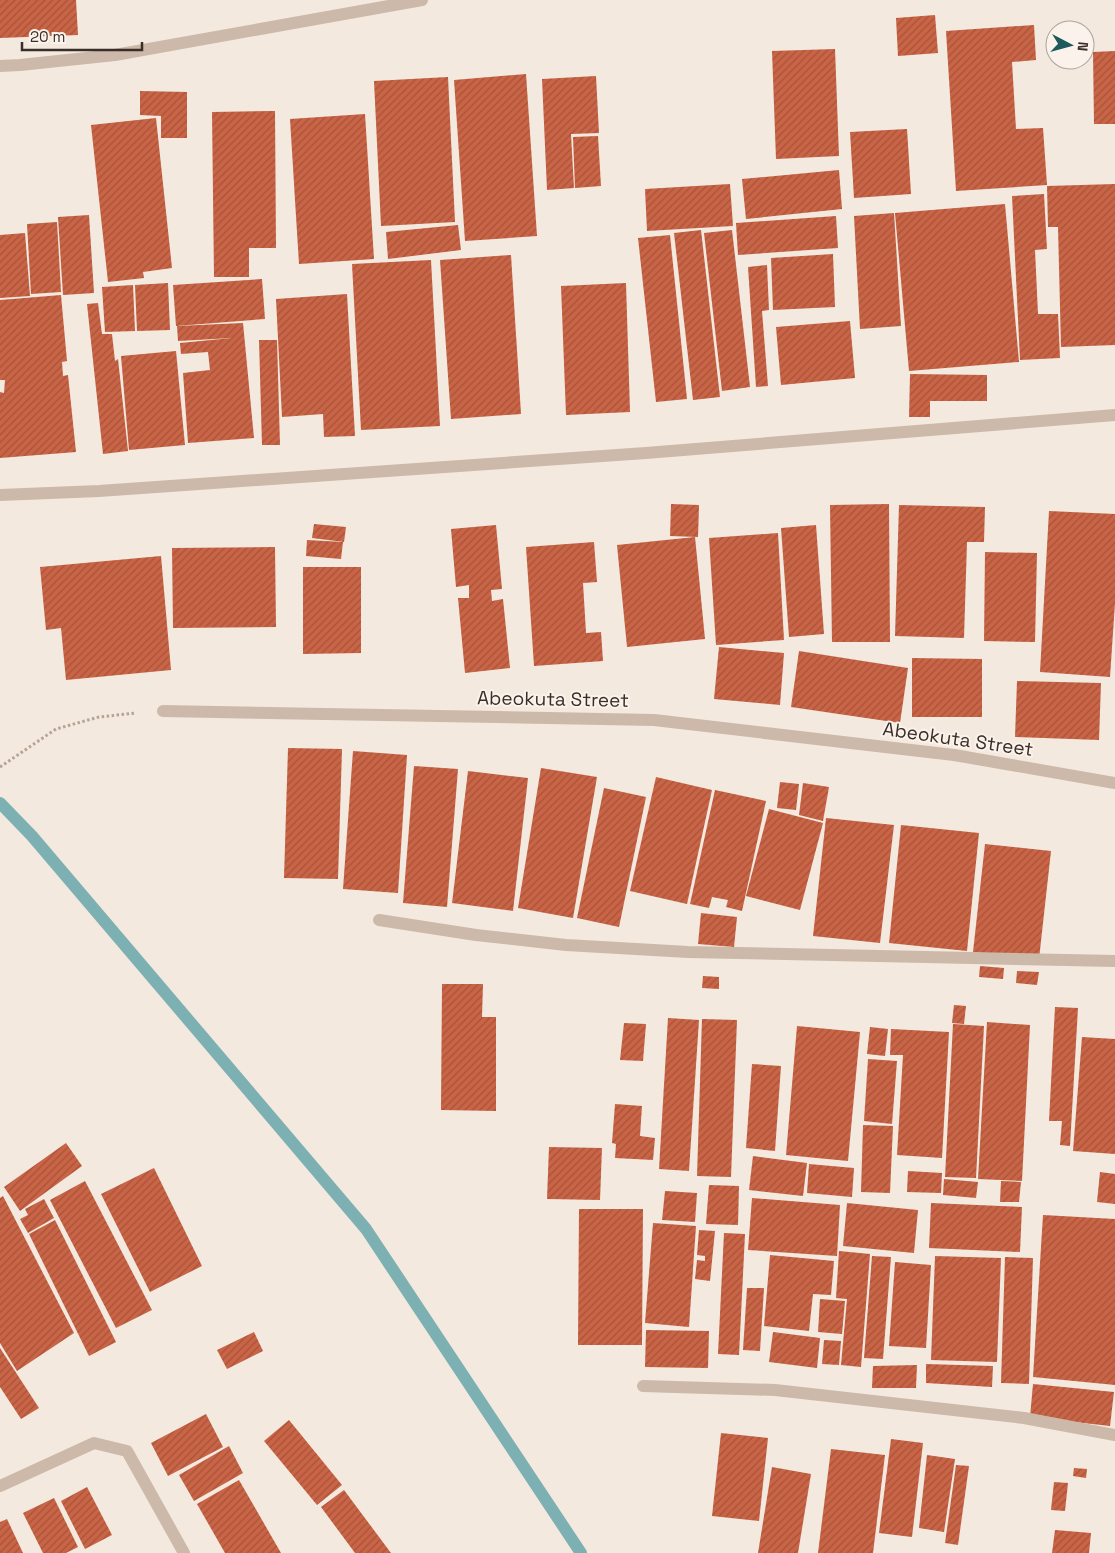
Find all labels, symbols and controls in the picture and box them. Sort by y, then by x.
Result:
scale bar [22,20,142,52]
north arrow [1045,20,1095,70]
text: 20 m [30,27,65,46]
text: N [1073,41,1092,52]
street label: Abeokuta Street [477,685,629,713]
street label: Abeokuta Street [881,716,1035,762]

